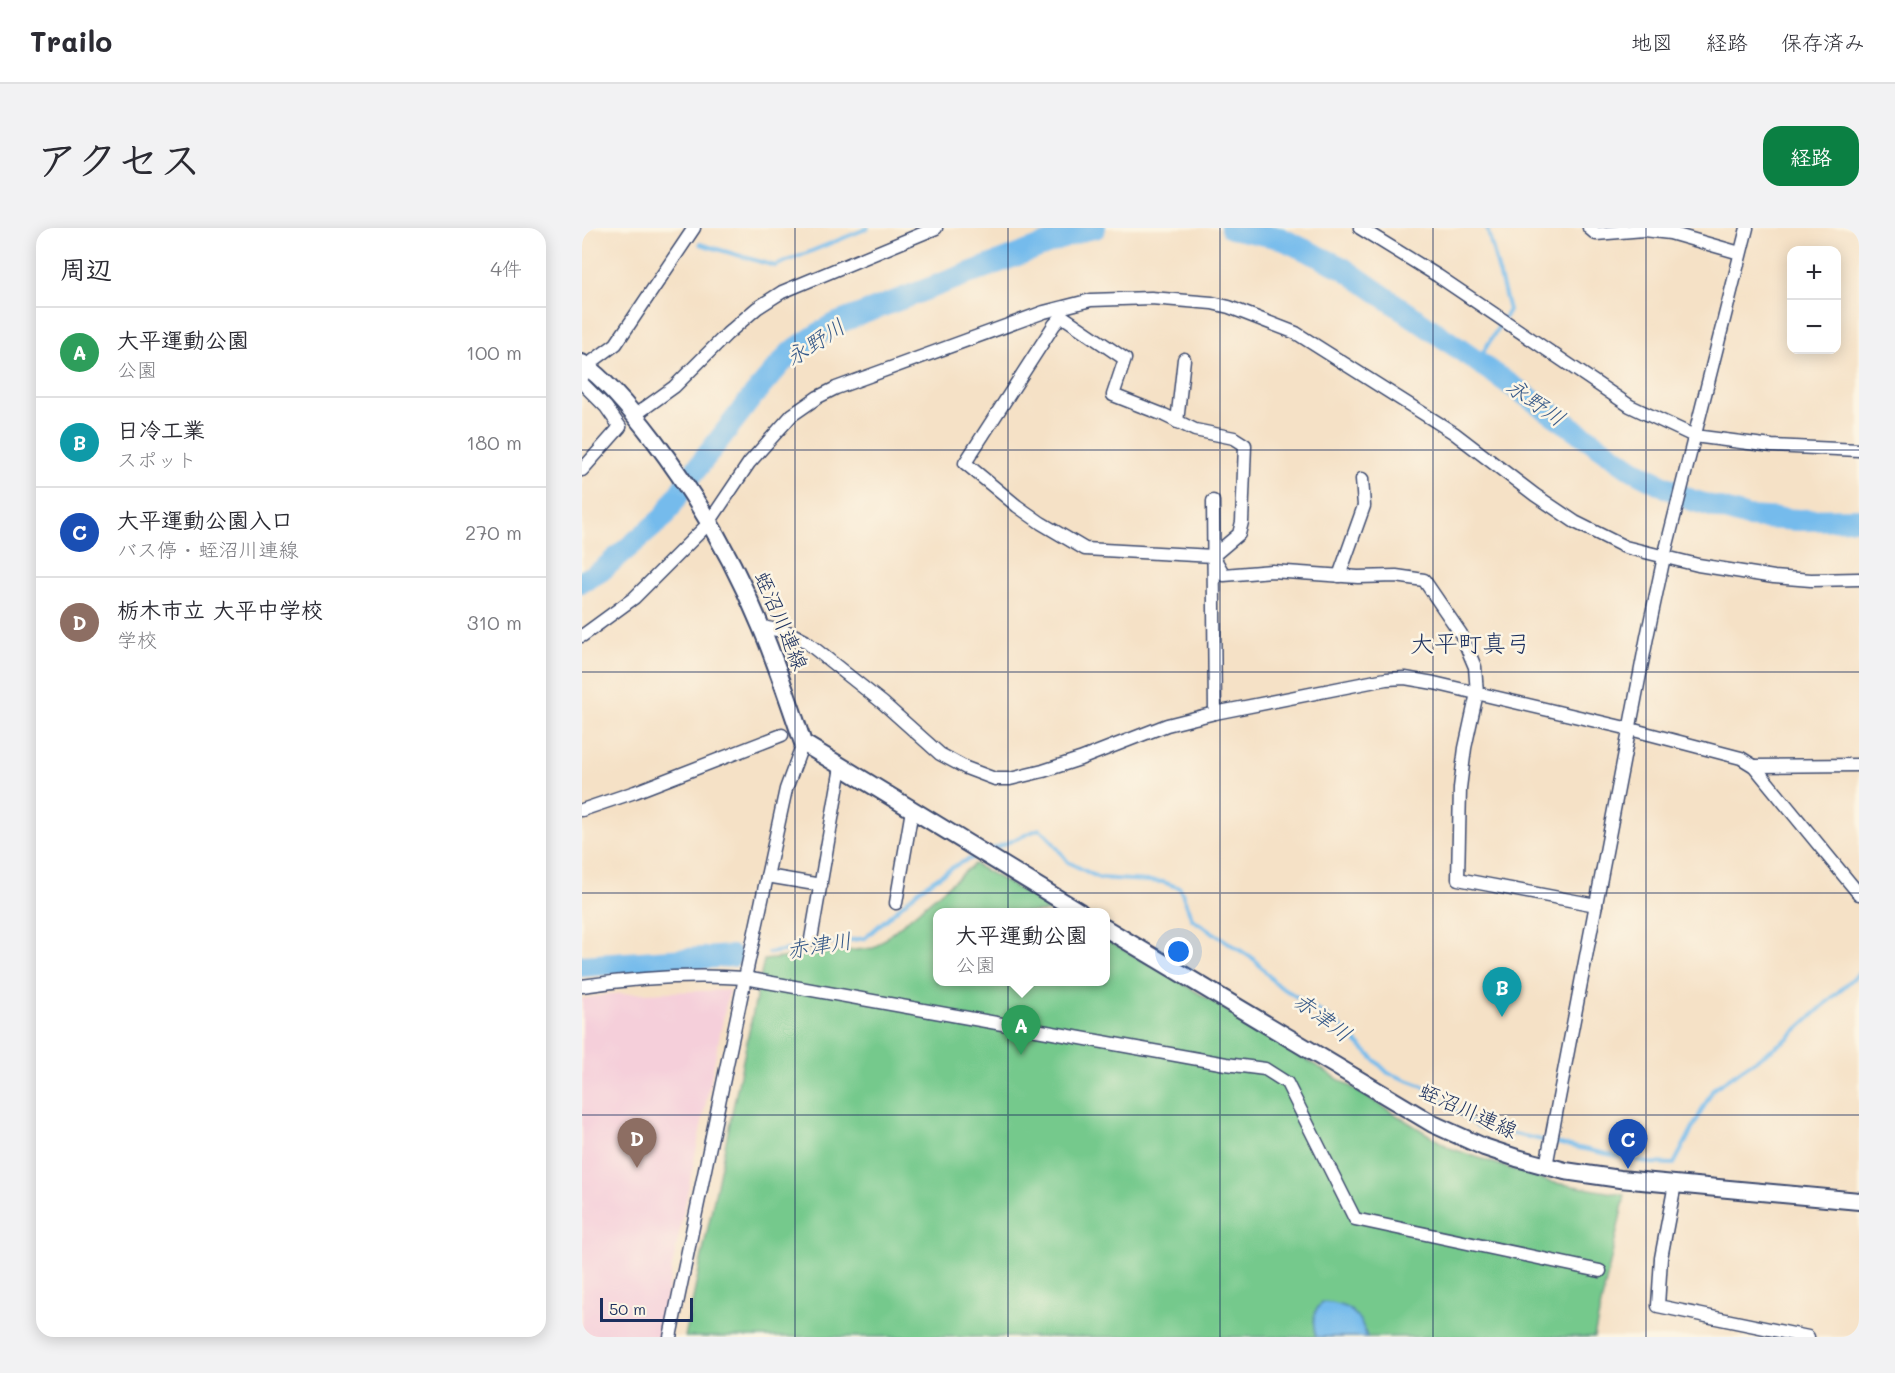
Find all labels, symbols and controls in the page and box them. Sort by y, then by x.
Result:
text: Trailo [30,23,112,59]
text: 地図 [1631,28,1673,55]
text: 経路 [1706,28,1748,55]
text: 保存済み [1781,28,1865,55]
button: 経路 [1763,126,1859,186]
text: アクセス [36,131,201,186]
map controls [1787,246,1841,354]
button: + [1787,246,1841,300]
text: 周辺 [60,252,112,286]
text: 4件 [490,255,522,281]
button: − [1787,300,1841,354]
water label: 永野川 [779,311,850,372]
text: 大平運動公園 [117,325,249,354]
text: A [73,339,86,365]
text: 100 m [466,339,522,365]
text: 公園 [117,356,157,382]
water label: 永野川 [1501,371,1572,432]
text: 日冷工業 [117,415,205,444]
text: B [73,429,86,455]
text: 180 m [466,429,522,455]
text: スポット [117,446,197,472]
text: 大平運動公園入口 [117,505,293,534]
text: C [72,519,87,545]
text: 270 m [465,519,522,545]
text: バス停 · 蛭沼川連線 [117,536,299,562]
street label: 蛭沼川連線 [749,567,815,674]
text: 栃木市立 大平中学校 [117,595,323,624]
text: D [72,609,87,635]
text: 310 m [467,609,522,635]
text: 学校 [117,626,157,652]
district label: 大平町真弓 [1410,627,1530,658]
popup [933,908,1110,986]
text: 大平運動公園 [955,920,1088,949]
water label: 赤津川 [784,925,854,964]
your location [1164,937,1193,966]
text: 公園 [955,951,995,977]
pin: B [1482,968,1522,1017]
water label: 赤津川 [1288,985,1358,1048]
pin: A [1002,1006,1040,1055]
street label: 蛭沼川連線 [1415,1076,1522,1143]
pin: D [618,1118,656,1168]
pin: C [1608,1120,1648,1169]
scale bar [600,1295,693,1322]
text: 50 m [609,1298,646,1319]

